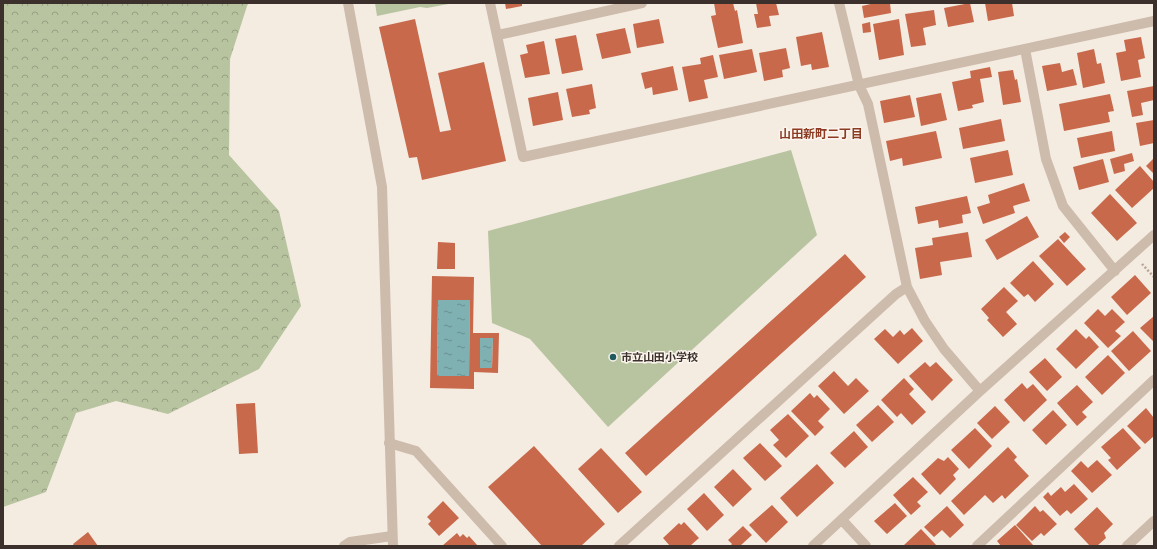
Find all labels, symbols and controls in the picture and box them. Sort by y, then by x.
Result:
district label: 山田新町二丁目 [779,127,863,141]
place label: 市立山田小学校 [621,351,698,364]
marker: 市立山田小学校 [608,352,618,362]

